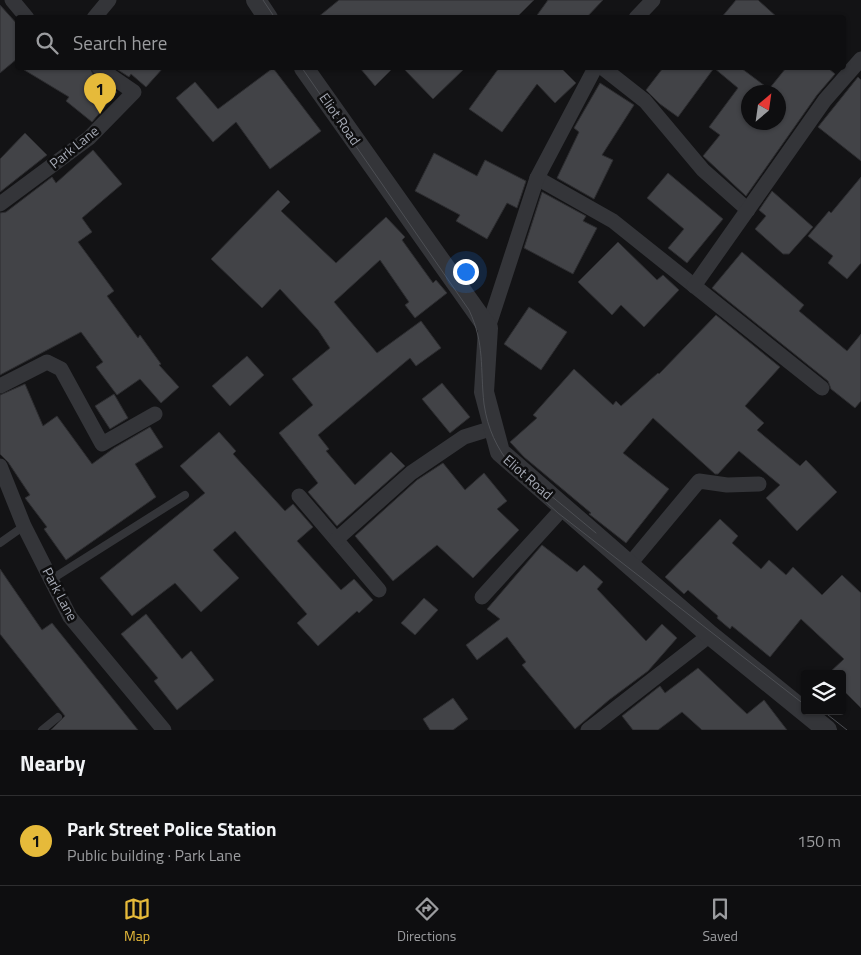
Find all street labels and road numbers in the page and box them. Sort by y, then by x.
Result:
street label: Eliot Road [315,88,366,149]
street label: Park Lane [44,120,103,173]
street label: Eliot Road [499,449,558,504]
street label: Park Lane [38,563,83,624]

